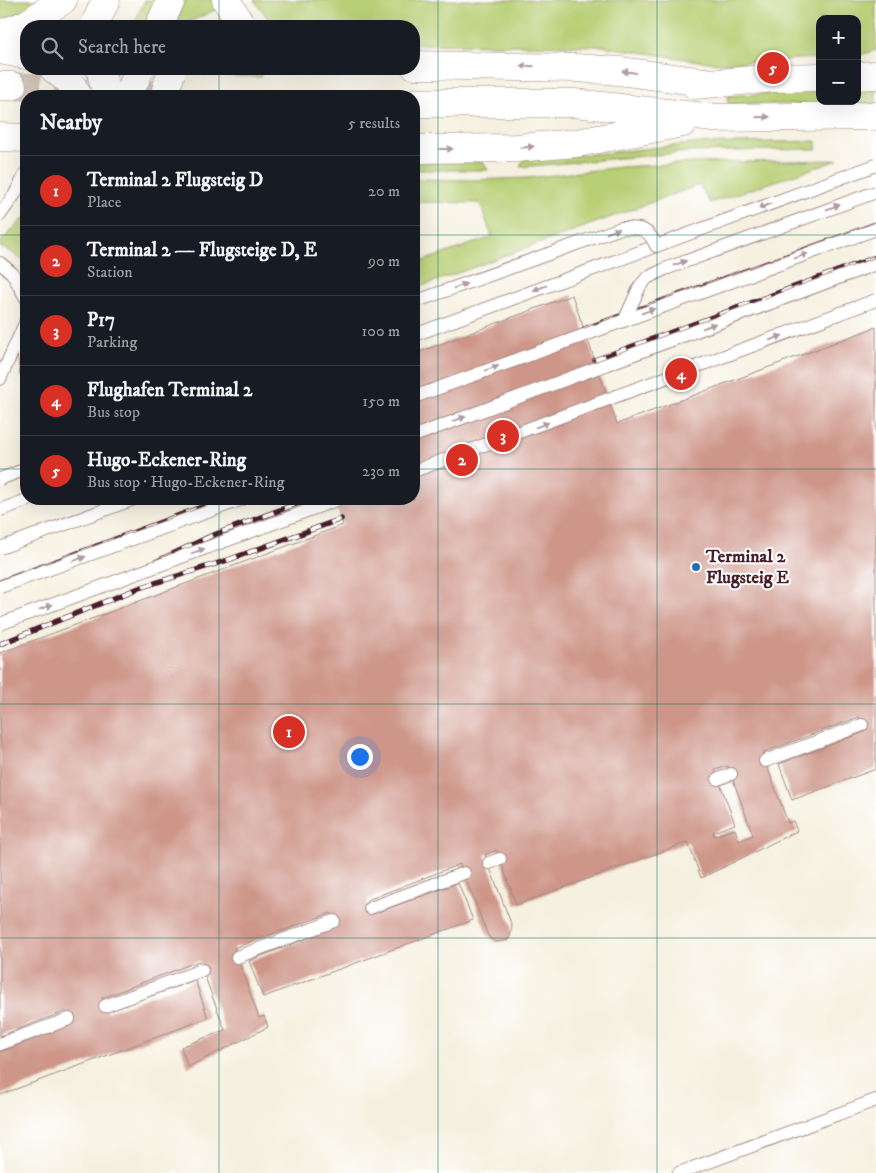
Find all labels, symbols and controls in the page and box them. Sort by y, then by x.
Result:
map controls [816,15,861,105]
button: + [816,15,861,60]
search box [20,20,420,75]
icon: search [38,34,66,62]
text: Search here [78,36,166,59]
pin: 5 [757,49,789,87]
button: − [816,60,861,105]
one-way arrow [519,62,535,70]
one-way arrow [621,68,637,76]
text: Nearby [40,110,102,136]
text: 5 results [348,113,400,133]
one-way arrow [755,113,771,121]
one-way arrow [520,143,536,151]
one-way arrow [438,145,454,153]
text: Terminal 2 Flugsteig D [87,169,263,192]
text: 1 [53,181,59,201]
text: 20 m [368,181,400,201]
text: Place [87,192,121,212]
one-way arrow [757,203,772,210]
one-way arrow [826,203,841,211]
one-way arrow [605,227,620,234]
text: Terminal 2 — Flugsteige D, E [87,239,317,262]
text: 2 [52,251,60,271]
text: 90 m [368,251,400,271]
one-way arrow [794,252,809,260]
one-way arrow [673,259,688,267]
text: Station [87,262,133,282]
one-way arrow [452,282,467,289]
one-way arrow [532,284,547,292]
one-way arrow [641,307,656,315]
text: P17 [87,309,115,332]
text: 3 [53,321,59,341]
text: 100 m [362,321,400,341]
one-way arrow [702,322,717,330]
text: Parking [87,332,137,352]
one-way arrow [769,334,784,342]
pin: 4 [665,355,697,393]
one-way arrow [485,364,500,371]
text: Flughafen Terminal 2 [87,379,252,402]
text: 4 [51,391,61,411]
text: 150 m [362,391,400,411]
text: Bus stop [87,402,140,422]
one-way arrow [452,415,467,422]
pin: 3 [487,417,519,455]
one-way arrow [534,421,549,428]
pin: 2 [446,441,478,479]
text: Hugo-Eckener-Ring [87,449,246,472]
text: 5 [52,461,60,481]
text: 230 m [362,461,400,481]
text: Bus stop · Hugo-Eckener-Ring [87,472,285,492]
place label: Terminal 2 Flugsteig E [705,546,789,589]
one-way arrow [191,547,206,555]
one-way arrow [71,555,86,562]
marker: Terminal 2 Flugsteig E [690,561,702,573]
one-way arrow [39,603,54,611]
pin: 1 [273,713,305,751]
your location [347,744,373,770]

